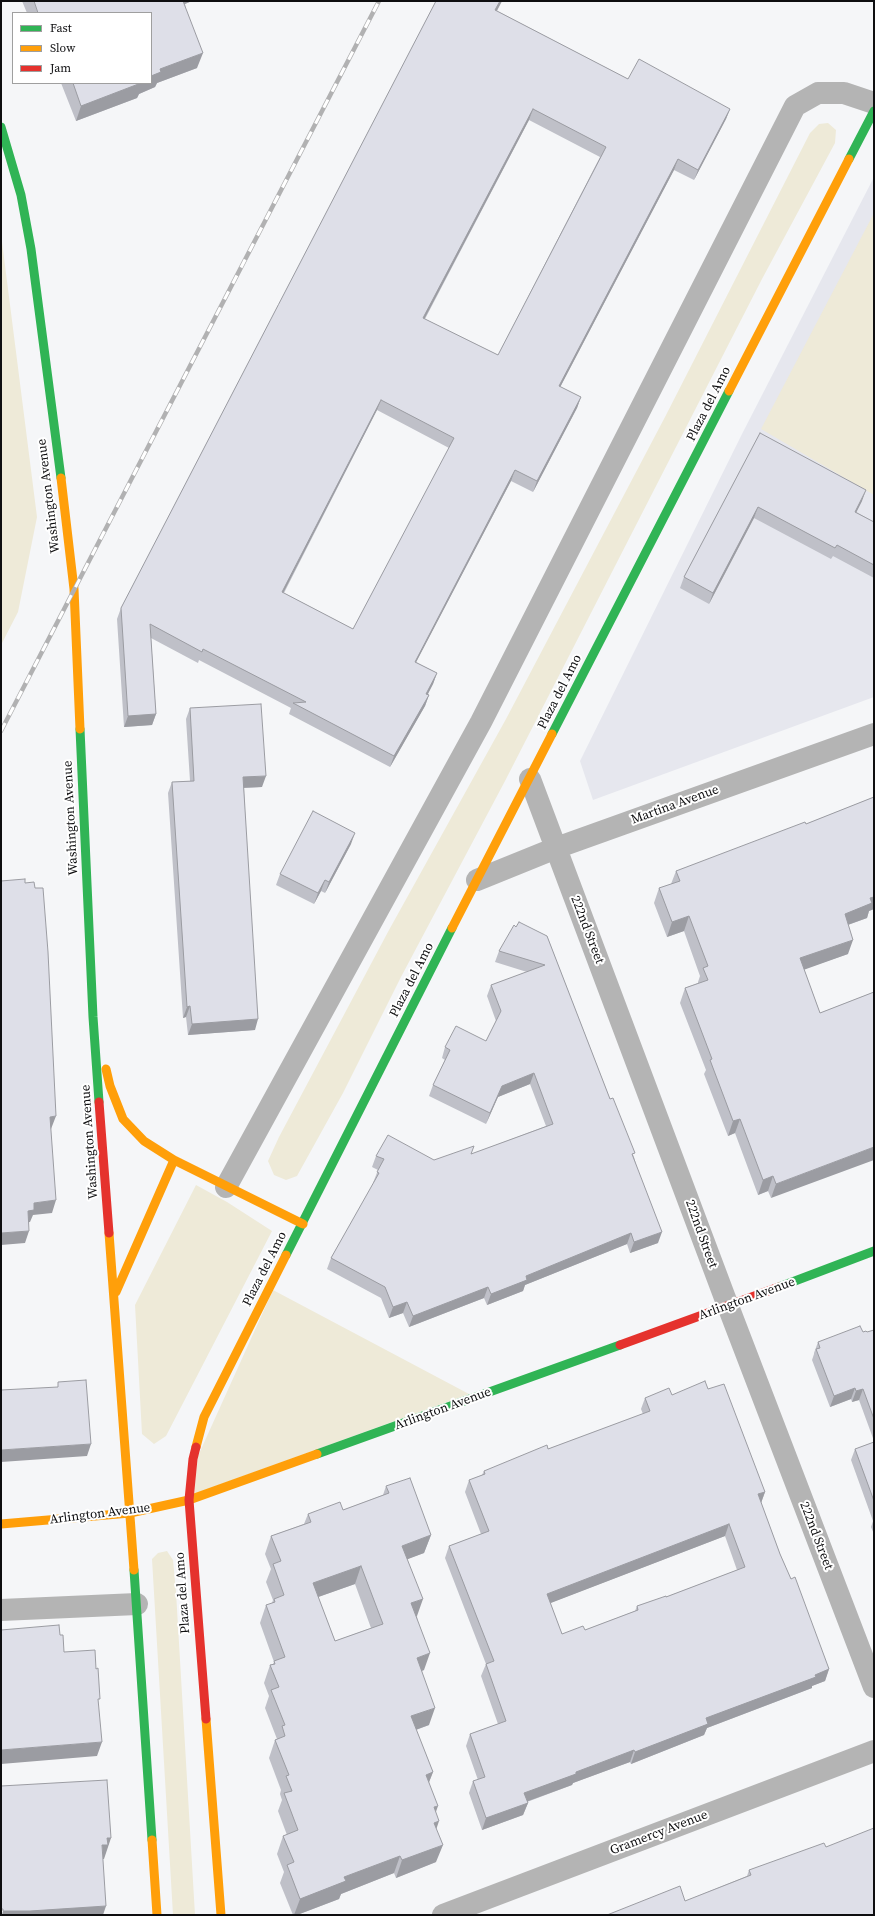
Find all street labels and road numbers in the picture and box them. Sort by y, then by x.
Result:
street label: Plaza del Amo [683,364,735,444]
street label: Washington Avenue [34,438,64,554]
street label: Plaza del Amo [534,652,586,732]
street label: Washington Avenue [60,760,82,876]
street label: Martina Avenue [629,782,721,828]
street label: 222nd Street [567,894,607,966]
street label: Plaza del Amo [386,940,438,1020]
street label: Washington Avenue [78,1084,102,1200]
street label: 222nd Street [681,1198,721,1270]
street label: Plaza del Amo [239,1229,291,1309]
street label: Arlington Avenue [697,1274,797,1324]
street label: Arlington Avenue [393,1384,493,1434]
street label: Arlington Avenue [49,1500,151,1528]
street label: 222nd Street [796,1500,836,1572]
street label: Plaza del Amo [172,1552,194,1634]
street label: Gramercy Avenue [608,1807,710,1859]

